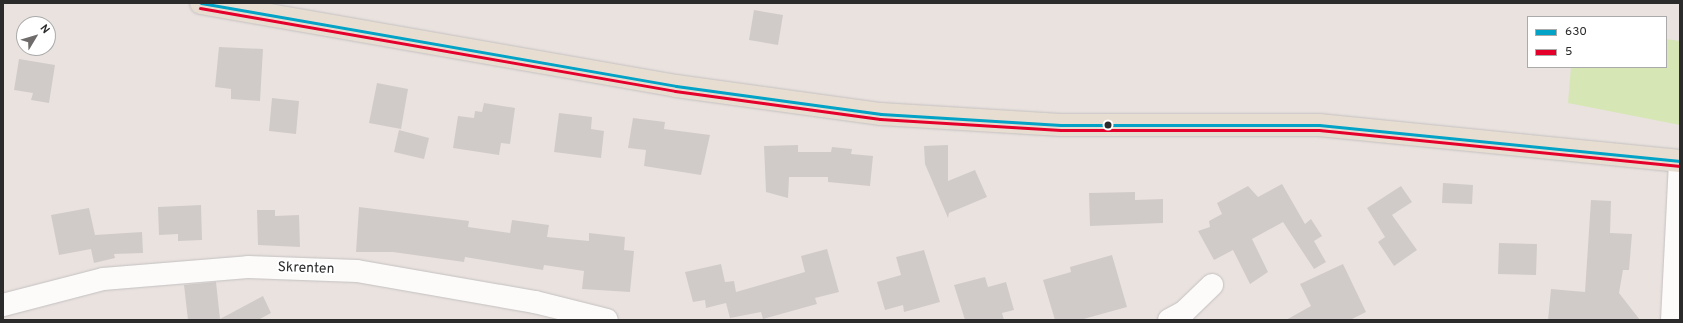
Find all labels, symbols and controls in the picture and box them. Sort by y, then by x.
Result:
north arrow [16,16,56,56]
legend [1527,16,1667,68]
text: N [37,22,53,37]
text: 630 [1565,24,1587,40]
text: 5 [1565,44,1572,60]
unlabelled marker [1103,120,1113,130]
street label: Skrenten [277,260,335,278]

